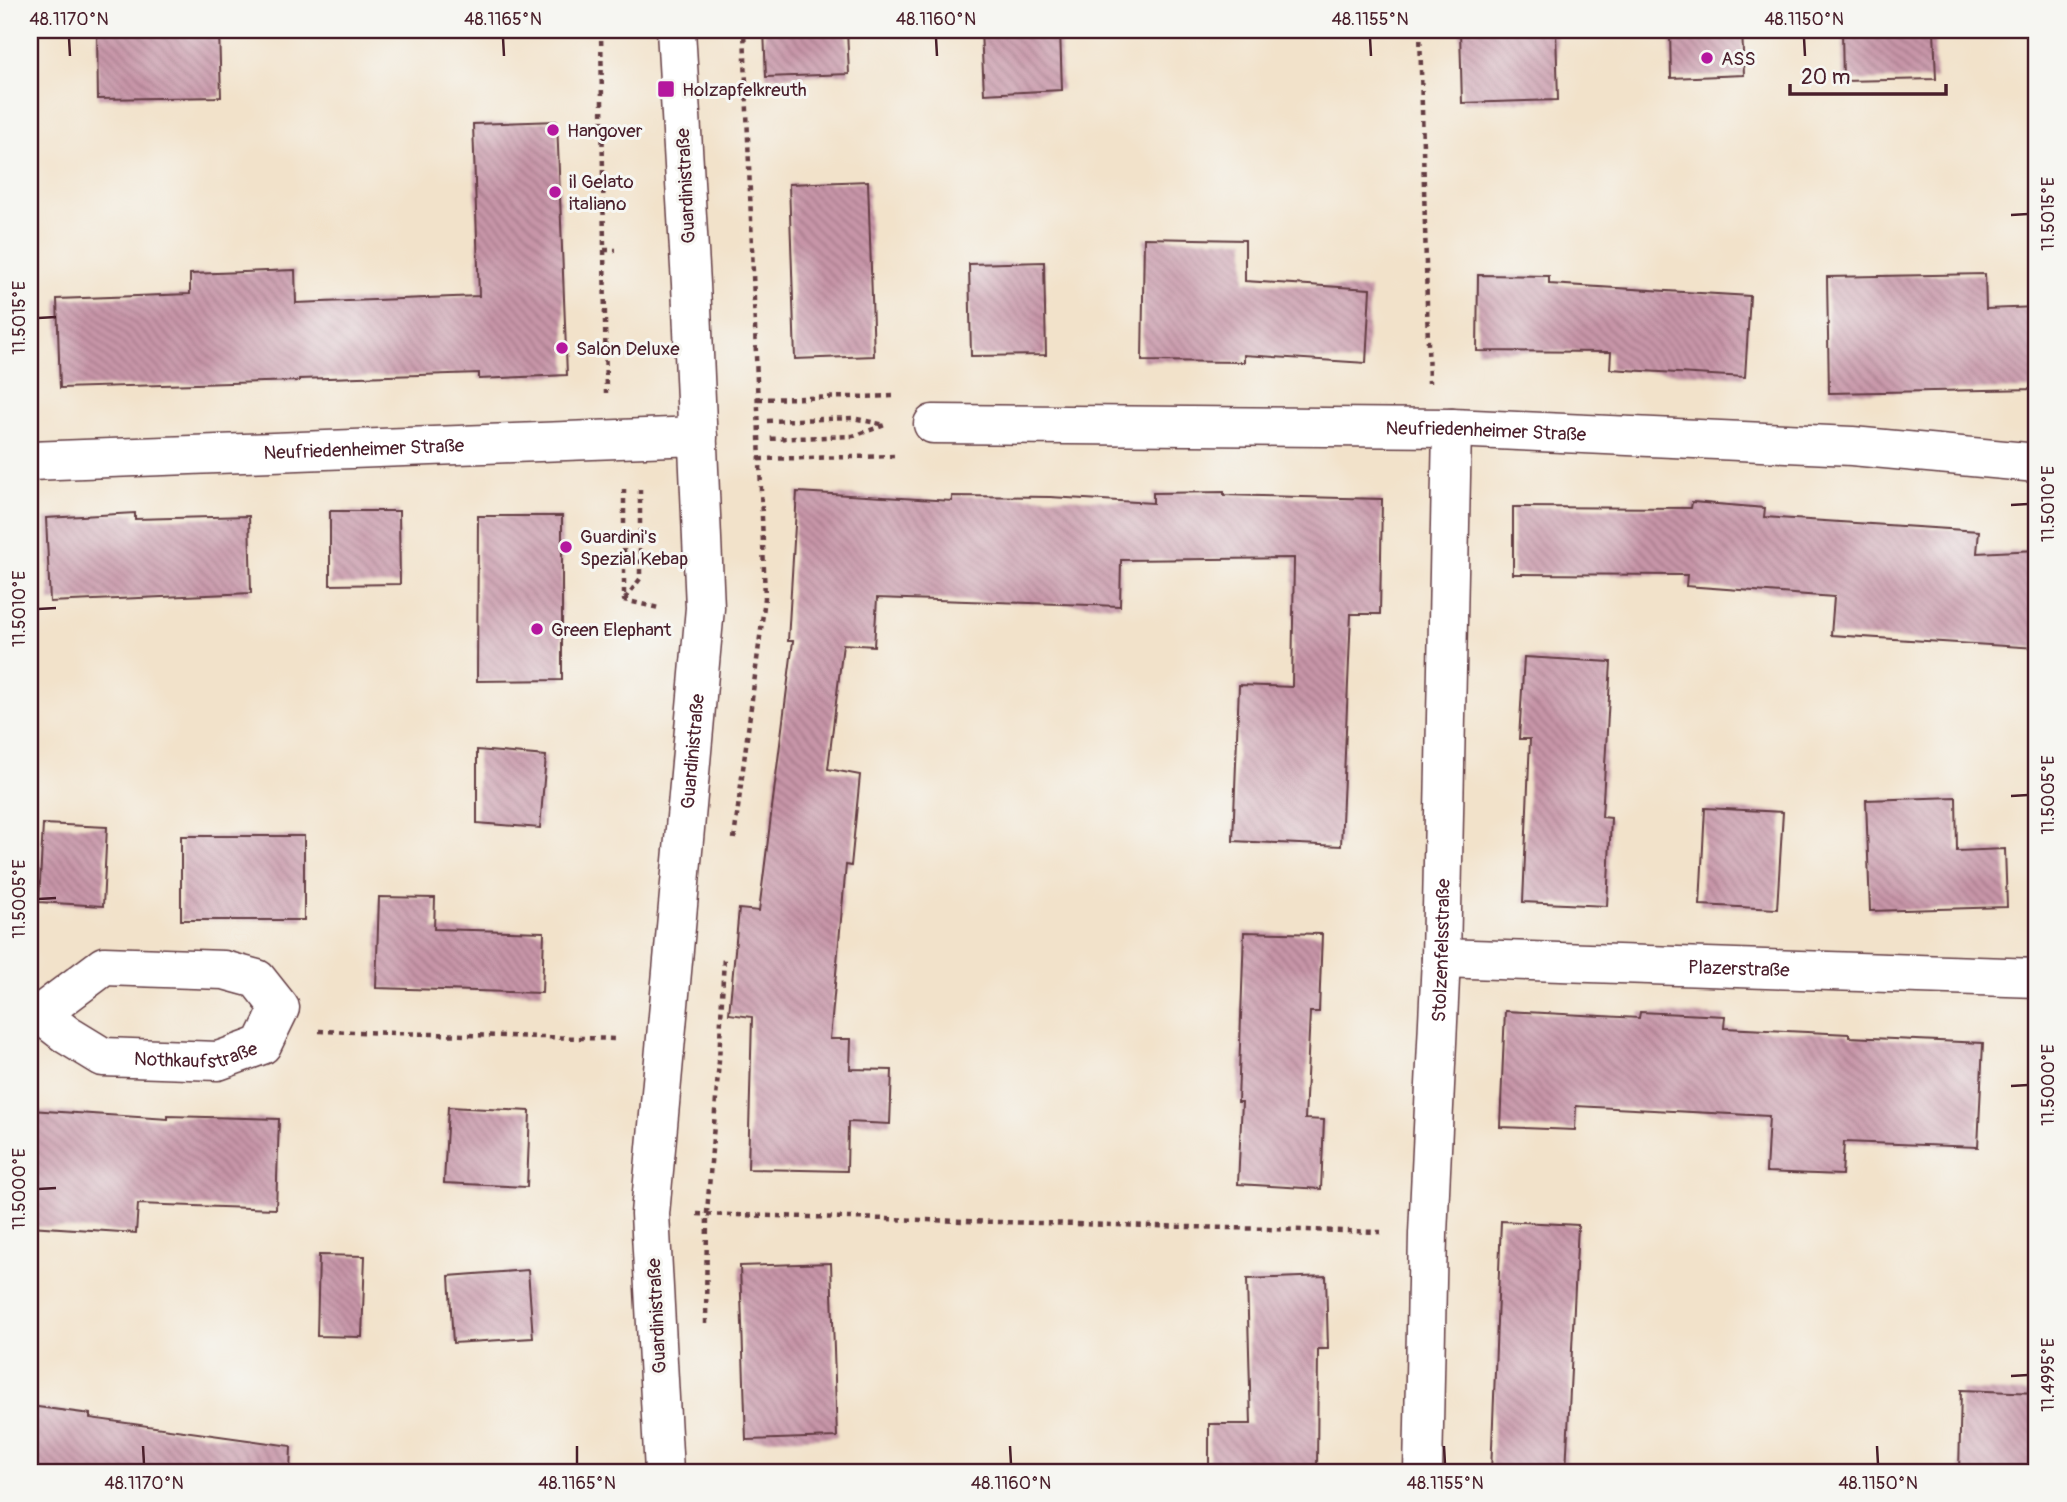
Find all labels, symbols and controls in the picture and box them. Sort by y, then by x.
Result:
text: 48.1170°N [29,8,109,31]
text: 48.1165°N [464,8,542,31]
text: 48.1160°N [896,8,976,31]
text: 48.1155°N [1331,8,1409,31]
text: 48.1150°N [1764,8,1844,31]
place label: ASS [1721,47,1756,71]
marker: ASS [1699,50,1715,66]
scale bar [1790,52,1946,96]
text: 20 m [1801,64,1850,91]
place label: Holzapfelkreuth [682,78,807,102]
marker: Holzapfelkreuth [656,79,676,99]
place label: Hangover [567,119,643,143]
marker: Hangover [545,122,561,138]
street label: Guardinistraße [671,127,701,244]
place label: il Gelato italiano [569,170,634,216]
text: 11.5015°E [2037,177,2060,251]
marker: il Gelato italiano [547,184,563,200]
text: 11.5015°E [8,281,31,355]
place label: Salon Deluxe [576,337,680,361]
marker: Salon Deluxe [554,340,570,356]
street label: Neufriedenheimer Straße [1385,416,1587,447]
street label: Neufriedenheimer Straße [263,434,465,465]
text: 11.5010°E [2037,466,2060,542]
place label: Guardini's Spezial Kebap [580,525,688,571]
marker: Guardini's Spezial Kebap [558,539,574,555]
text: 11.5010°E [8,571,31,647]
place label: Green Elephant [551,618,672,642]
marker: Green Elephant [529,621,545,637]
street label: Guardinistraße [676,692,710,810]
text: 11.5005°E [2037,755,2060,835]
text: 11.5005°E [8,859,31,939]
street label: Stolzenfelsstraße [1427,878,1456,1023]
street label: Plazerstraße [1688,955,1791,983]
street label: Nothkaufstraße [134,1036,261,1074]
text: 11.5000°E [2037,1044,2060,1126]
text: 11.5000°E [8,1148,31,1230]
street label: Guardinistraße [642,1257,672,1374]
text: 11.4995°E [2037,1338,2060,1412]
text: 48.1170°N [104,1472,184,1495]
text: 48.1165°N [538,1472,616,1495]
text: 48.1160°N [971,1472,1051,1495]
text: 48.1155°N [1406,1472,1484,1495]
text: 48.1150°N [1838,1472,1918,1495]

